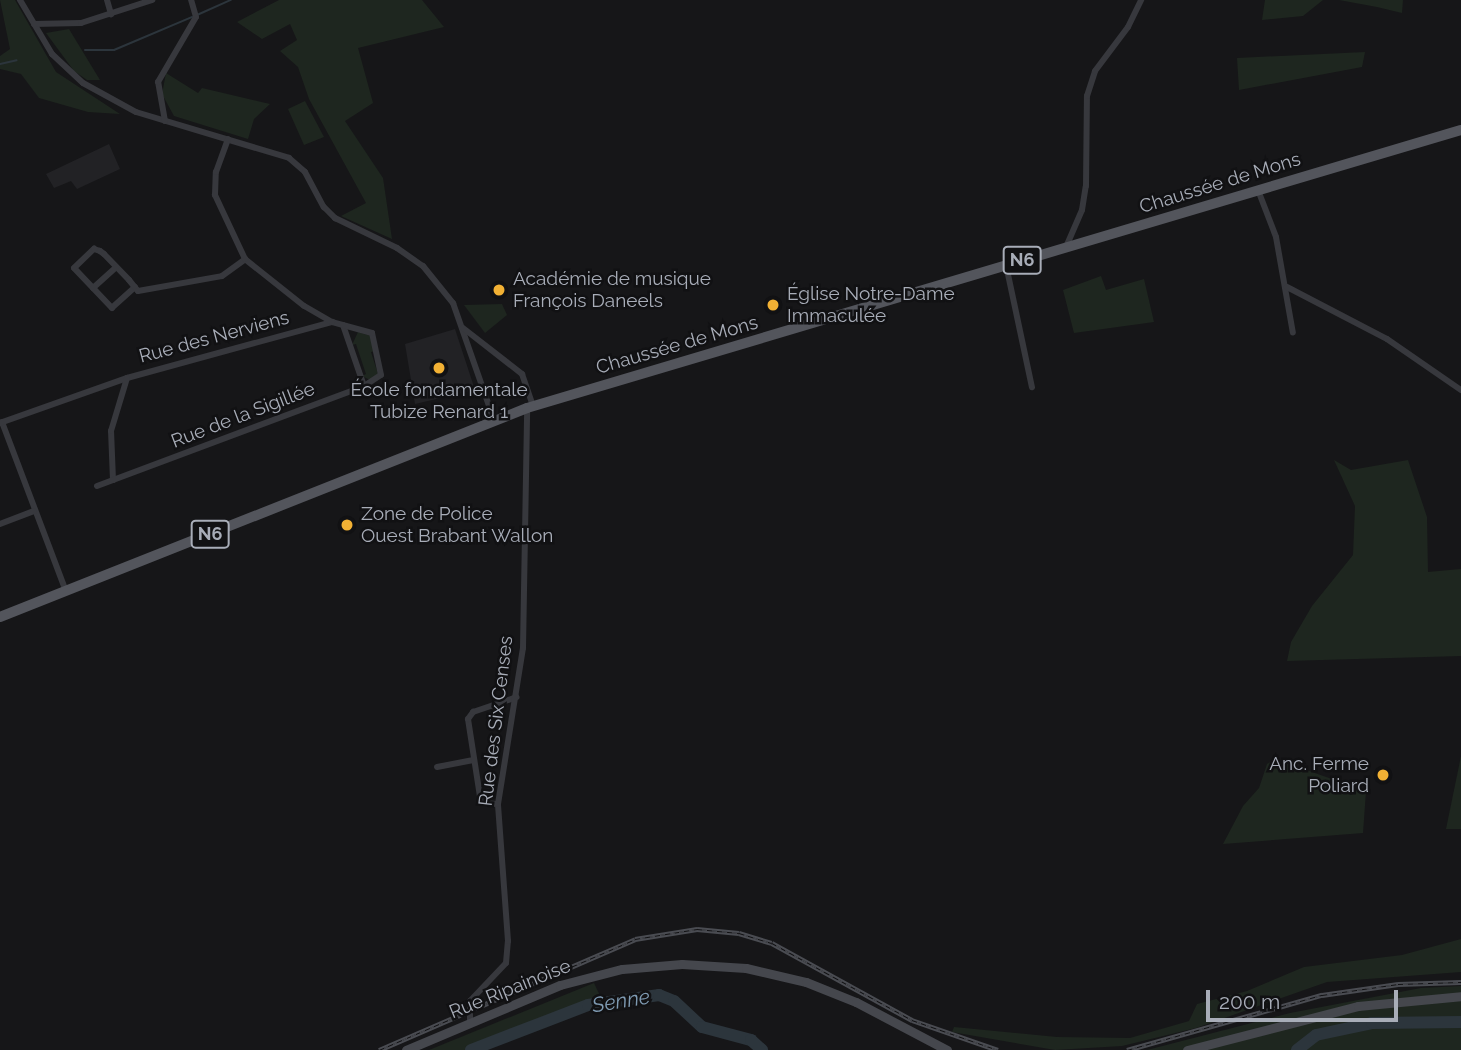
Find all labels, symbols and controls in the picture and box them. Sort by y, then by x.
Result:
street label: Chaussée de Mons [1137,148,1303,218]
road number: N6 [1001,246,1043,274]
place label: Académie de musique François Daneels [513,268,711,312]
marker: Académie de musique François Daneels [491,282,507,298]
place label: Église Notre-Dame Immaculée [787,283,955,327]
marker: Église Notre-Dame Immaculée [765,297,781,313]
street label: Rue des Nerviens [136,306,292,368]
street label: Chaussée de Mons [594,311,760,379]
marker: École fondamentale Tubize Renard 1 [431,360,447,376]
street label: Rue de la Sigillée [168,377,318,453]
place label: École fondamentale Tubize Renard 1 [350,379,528,423]
place label: Zone de Police Ouest Brabant Wallon [361,503,554,547]
marker: Zone de Police Ouest Brabant Wallon [339,517,355,533]
road number: N6 [189,520,231,548]
street label: Rue des Six Censes [474,635,518,807]
place label: Anc. Ferme Poliard [1269,753,1369,797]
marker: Anc. Ferme Poliard [1375,767,1391,783]
street label: Rue Ripainoise [446,954,574,1024]
scale bar [1209,976,1402,1020]
water label: Senne [590,984,652,1018]
text: 200 m [1219,989,1280,1014]

